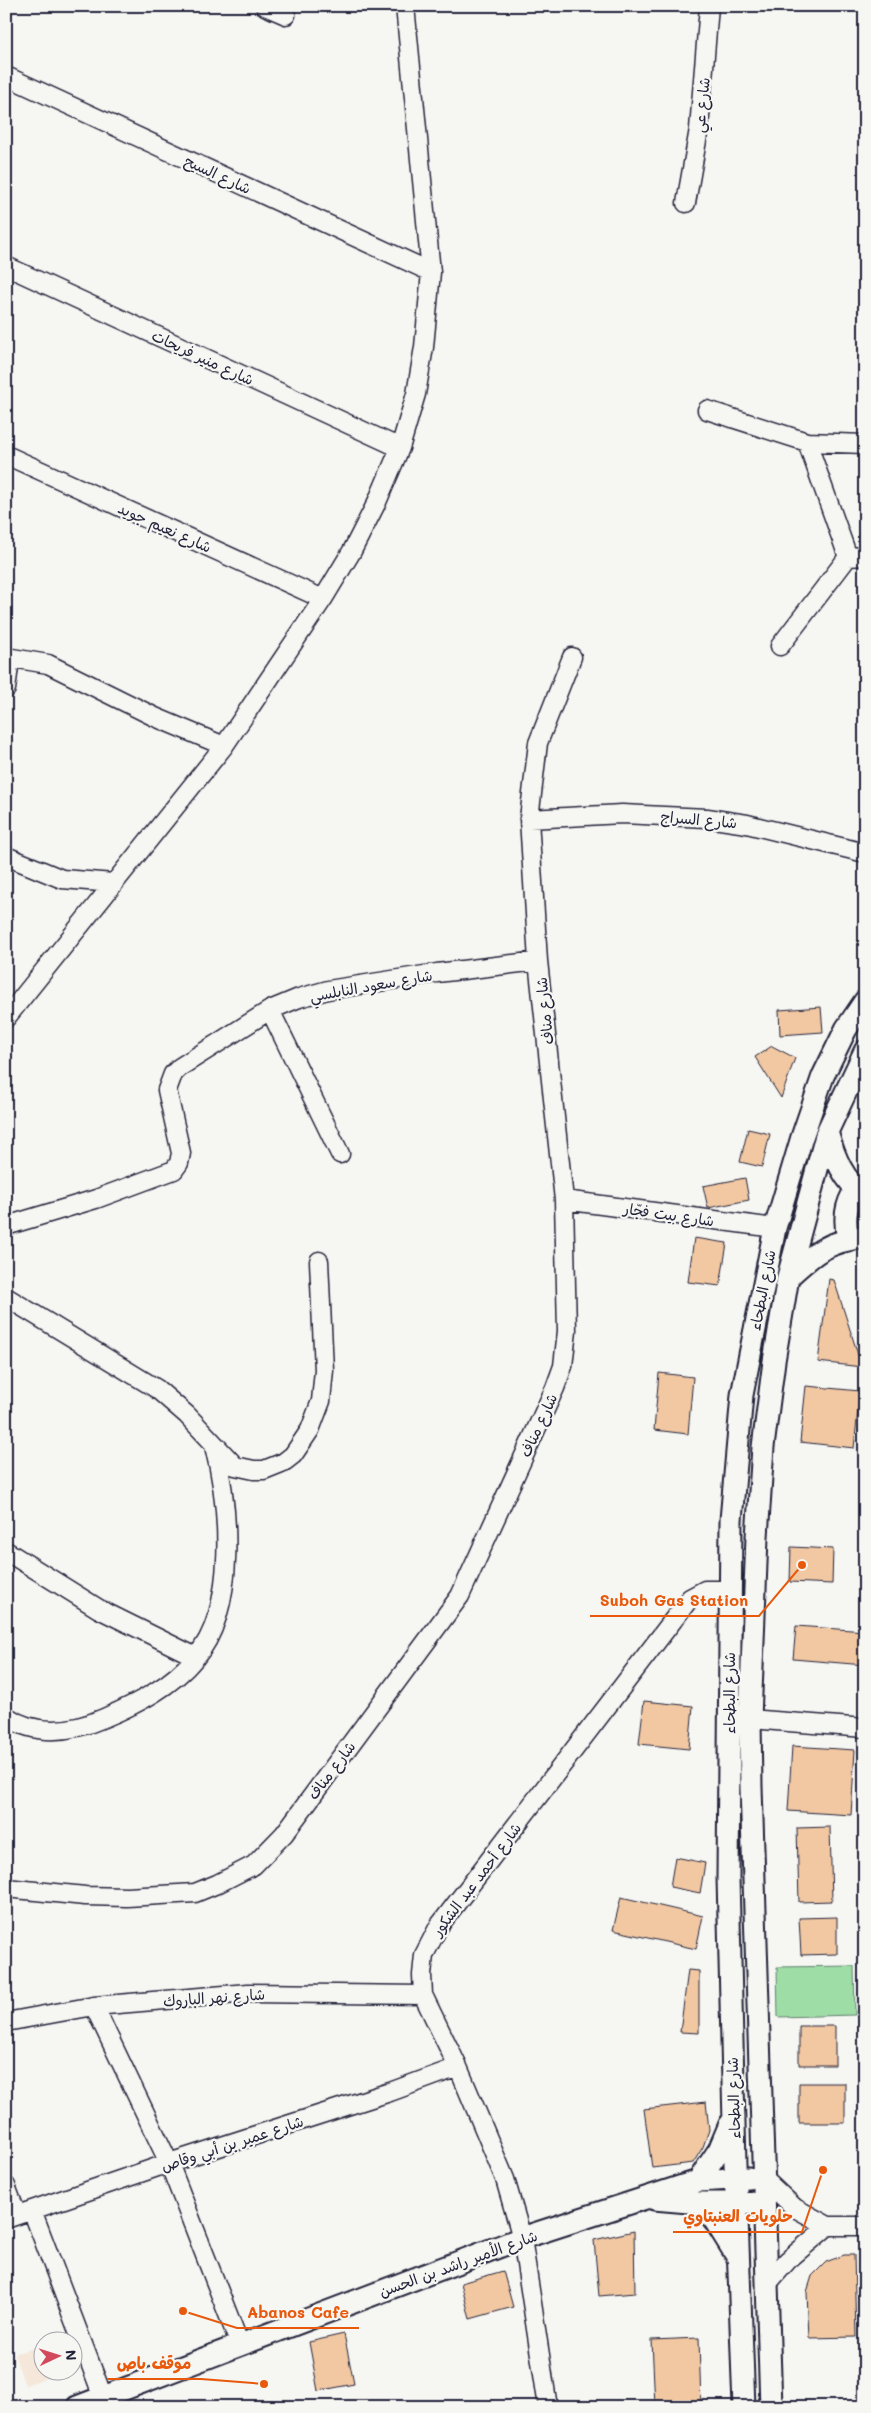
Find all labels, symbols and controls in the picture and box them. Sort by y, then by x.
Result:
street label: شارع عي [688,76,718,134]
street label: شارع السيح [181,150,255,199]
street label: شارع منير فريحات [148,325,257,390]
street label: شارع نعيم جويد [114,497,215,559]
street label: شارع السراج [660,806,738,833]
street label: شارع سعود النابلسي [308,964,435,1010]
street label: شارع مناف [531,976,558,1046]
street label: شارع بيت فجّار [621,1198,715,1231]
street label: شارع البطحاء [744,1248,781,1332]
street label: شارع مناف [515,1390,562,1460]
callout: Suboh Gas Station [590,1585,759,1616]
text: Suboh Gas Station [600,1589,748,1610]
street label: شارع البطحاء [719,1652,740,1734]
street label: شارع مناف [303,1737,360,1804]
street label: شارع أحمد عبد الشكور [426,1818,526,1941]
street label: شارع نهر الباروك [162,1983,266,2012]
street label: شارع البطحاء [722,2057,745,2139]
street label: شارع عمير بن أبي وقاص [158,2111,307,2179]
callout: حلويات العنبتاوي [673,2201,802,2232]
text: حلويات العنبتاوي [683,2205,793,2229]
street label: شارع الأمير راشد بن الحسن [376,2225,540,2302]
callout: Abanos Cafe [237,2297,359,2328]
text: Abanos Cafe [247,2301,349,2322]
north arrow [32,2330,82,2380]
callout: موقف باص [107,2348,201,2379]
text: N [62,2349,81,2361]
text: موقف باص [117,2352,191,2374]

